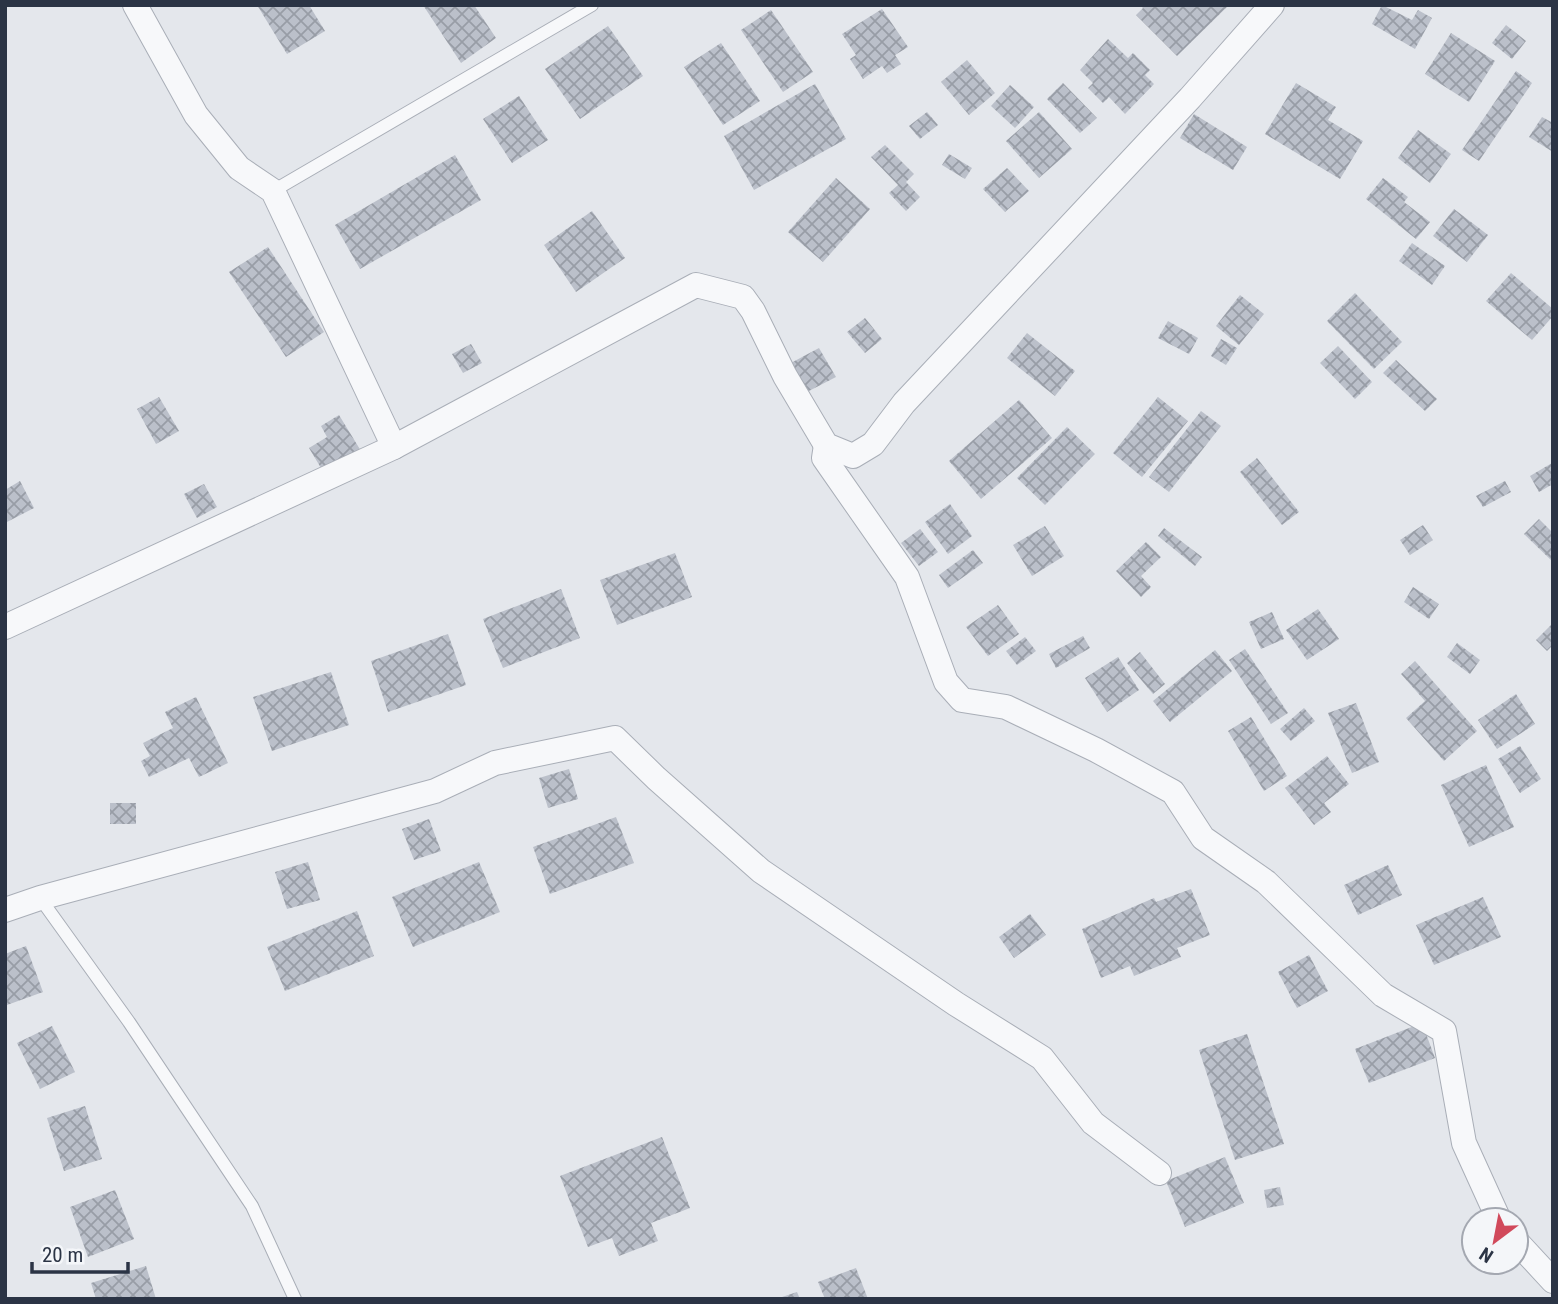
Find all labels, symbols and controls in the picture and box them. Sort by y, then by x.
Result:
north arrow [1460,1206,1530,1276]
scale bar [32,1230,128,1274]
text: N [1475,1242,1497,1268]
text: 20 m [42,1243,83,1267]

